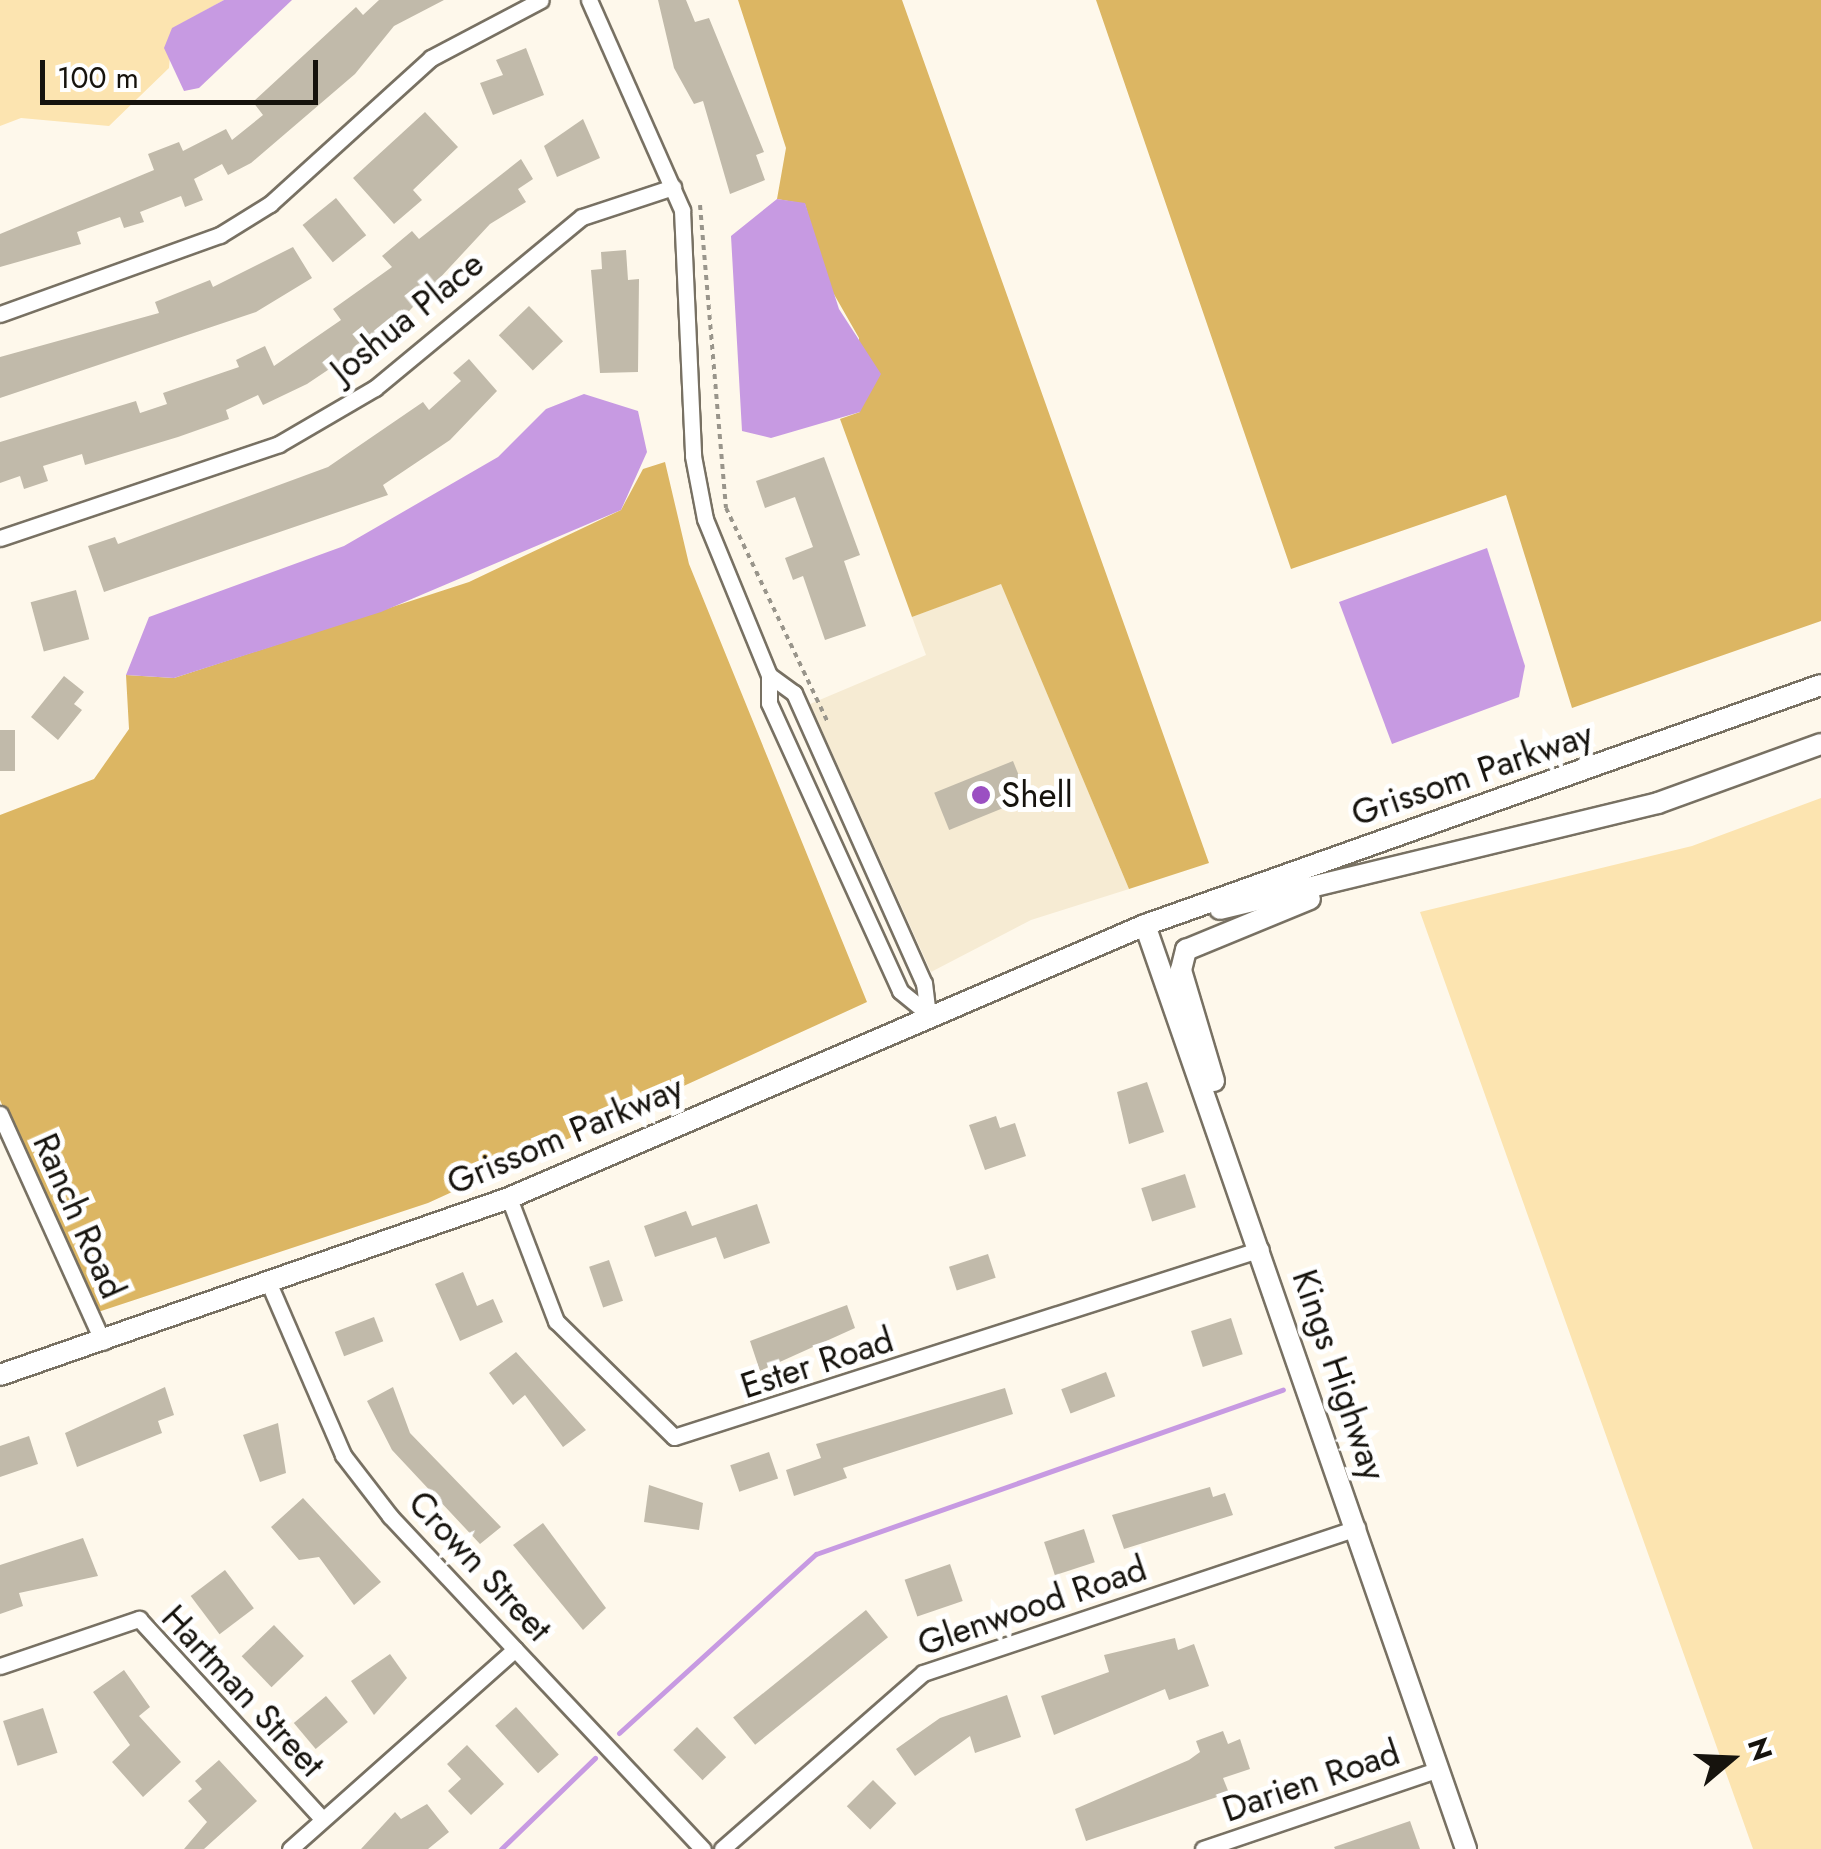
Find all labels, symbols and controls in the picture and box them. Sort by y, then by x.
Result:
scale bar [45,40,322,102]
text: 100 m [57,56,139,99]
street label: Joshua Place [322,243,492,391]
street label: Grissom Parkway [1346,713,1598,835]
place label: Shell [1001,774,1073,816]
marker: Shell [970,784,992,806]
street label: Grissom Parkway [441,1066,689,1204]
street label: Ranch Road [24,1127,134,1305]
street label: Kings Highway [1283,1264,1395,1486]
street label: Ester Road [735,1319,899,1407]
street label: Crown Street [400,1482,560,1650]
street label: Glenwood Road [912,1547,1152,1665]
street label: Hartman Street [153,1597,333,1785]
north arrow [1681,1709,1781,1809]
street label: Darien Road [1217,1731,1405,1831]
text: N [1737,1732,1783,1766]

